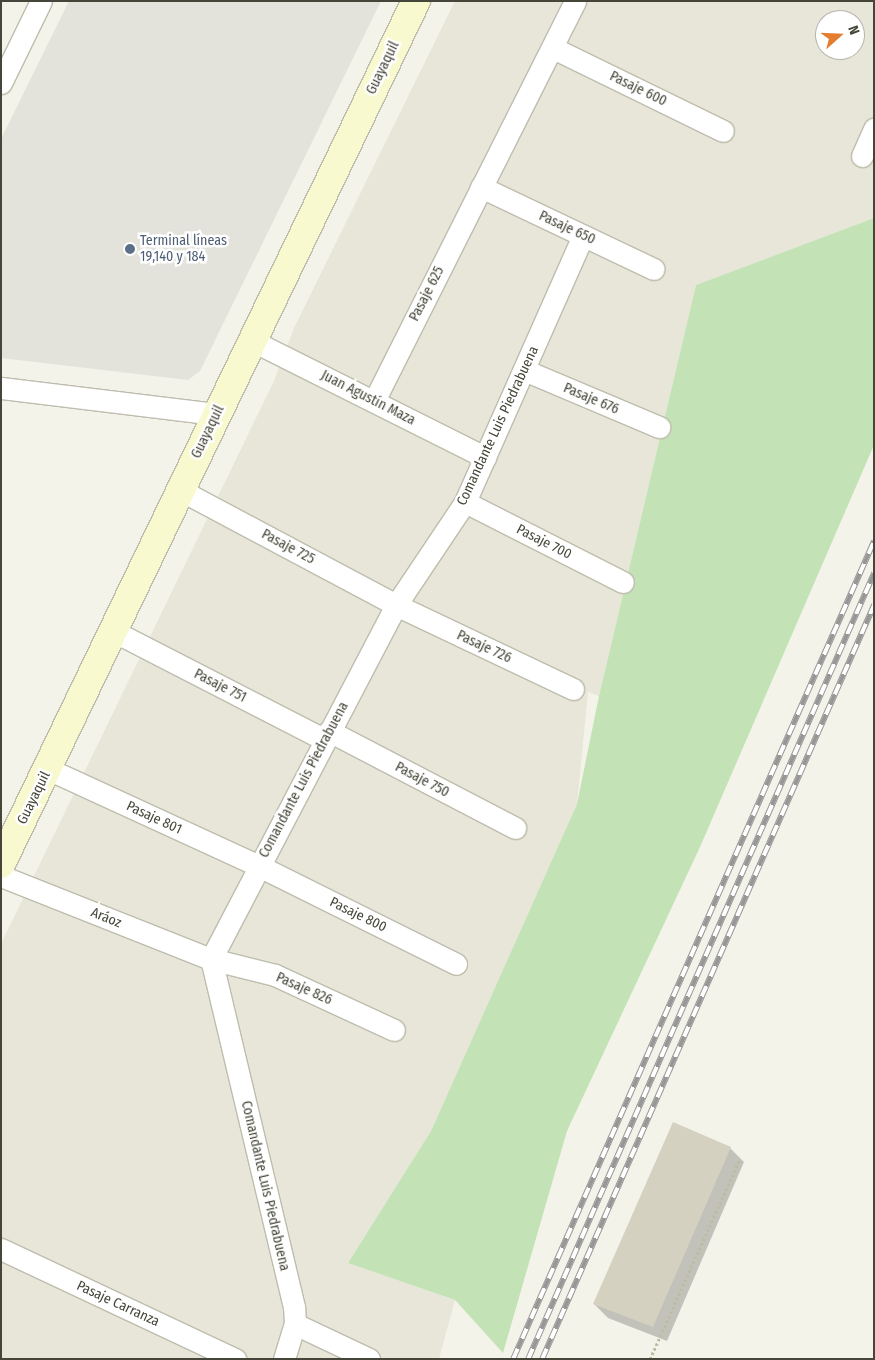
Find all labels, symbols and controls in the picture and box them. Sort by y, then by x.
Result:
north arrow [815,10,865,60]
text: N [844,23,863,37]
street label: Guayaquil [363,39,403,97]
street label: Pasaje 600 [607,68,669,110]
street label: Pasaje 650 [536,208,598,248]
place label: Terminal líneas 19,140 y 184 [140,233,227,266]
marker: Terminal líneas 19,140 y 184 [124,243,136,255]
street label: Pasaje 625 [406,264,448,324]
street label: Comandante Luis Piedrabuena [454,344,542,508]
street label: Juan Agustín Maza [318,367,418,429]
street label: Pasaje 676 [561,380,621,418]
street label: Guayaquil [188,403,228,461]
street label: Pasaje 700 [514,521,574,563]
street label: Pasaje 725 [259,526,317,568]
street label: Pasaje 726 [454,627,514,667]
street label: Pasaje 751 [191,666,249,706]
street label: Comandante Luis Piedrabuena [256,699,352,861]
street label: Pasaje 750 [392,759,452,801]
street label: Guayaquil [14,769,54,827]
street label: Pasaje 801 [124,798,184,838]
street label: Pasaje 800 [327,894,389,936]
street label: Aráoz [88,904,124,932]
street label: Pasaje 826 [273,969,335,1009]
street label: Comandante Luis Piedrabuena [237,1099,293,1273]
street label: Pasaje Carranza [74,1278,162,1330]

